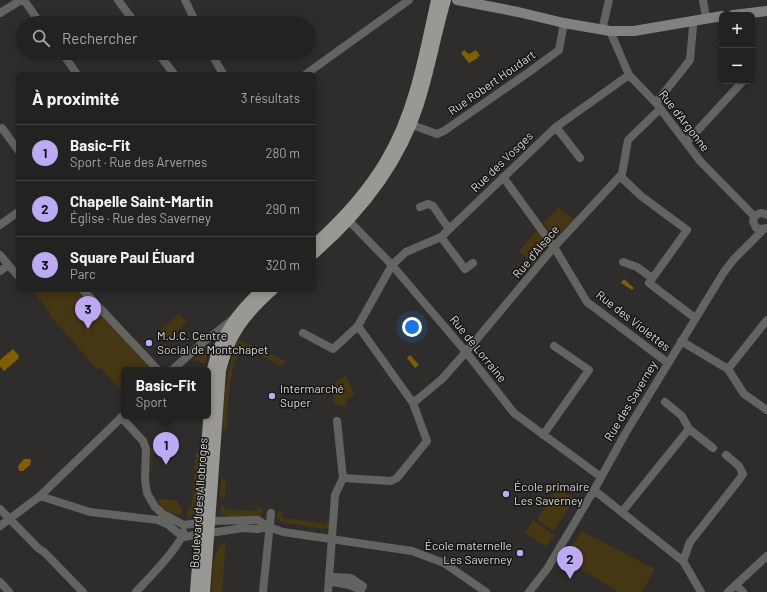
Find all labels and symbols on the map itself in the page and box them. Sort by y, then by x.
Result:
street label: Rue Robert Houdart [445,47,538,117]
street label: Rue d'Argonne [657,87,713,154]
street label: Rue des Vosges [467,128,535,194]
street label: Rue d'Alsace [509,222,561,281]
street label: Rue des Violettes [594,287,674,354]
pin: 3 [75,296,101,329]
street label: Rue de Lorraine [448,312,510,385]
your location [402,317,422,337]
place label: M.J.C. Centre Social de Montchapet [157,328,268,356]
marker: M.J.C. Centre Social de Montchapet [144,338,154,348]
street label: Rue des Saverney [601,357,660,443]
place label: Intermarché Super [280,381,344,409]
marker: Intermarché Super [267,391,277,401]
pin: 1 [153,432,179,465]
street label: Boulevard des Allobroges [186,437,210,569]
place label: École primaire Les Saverney [514,479,589,507]
marker: École primaire Les Saverney [501,489,511,499]
place label: École maternelle Les Saverney [425,538,512,566]
pin: 2 [557,546,583,579]
marker: École maternelle Les Saverney [515,548,525,558]

